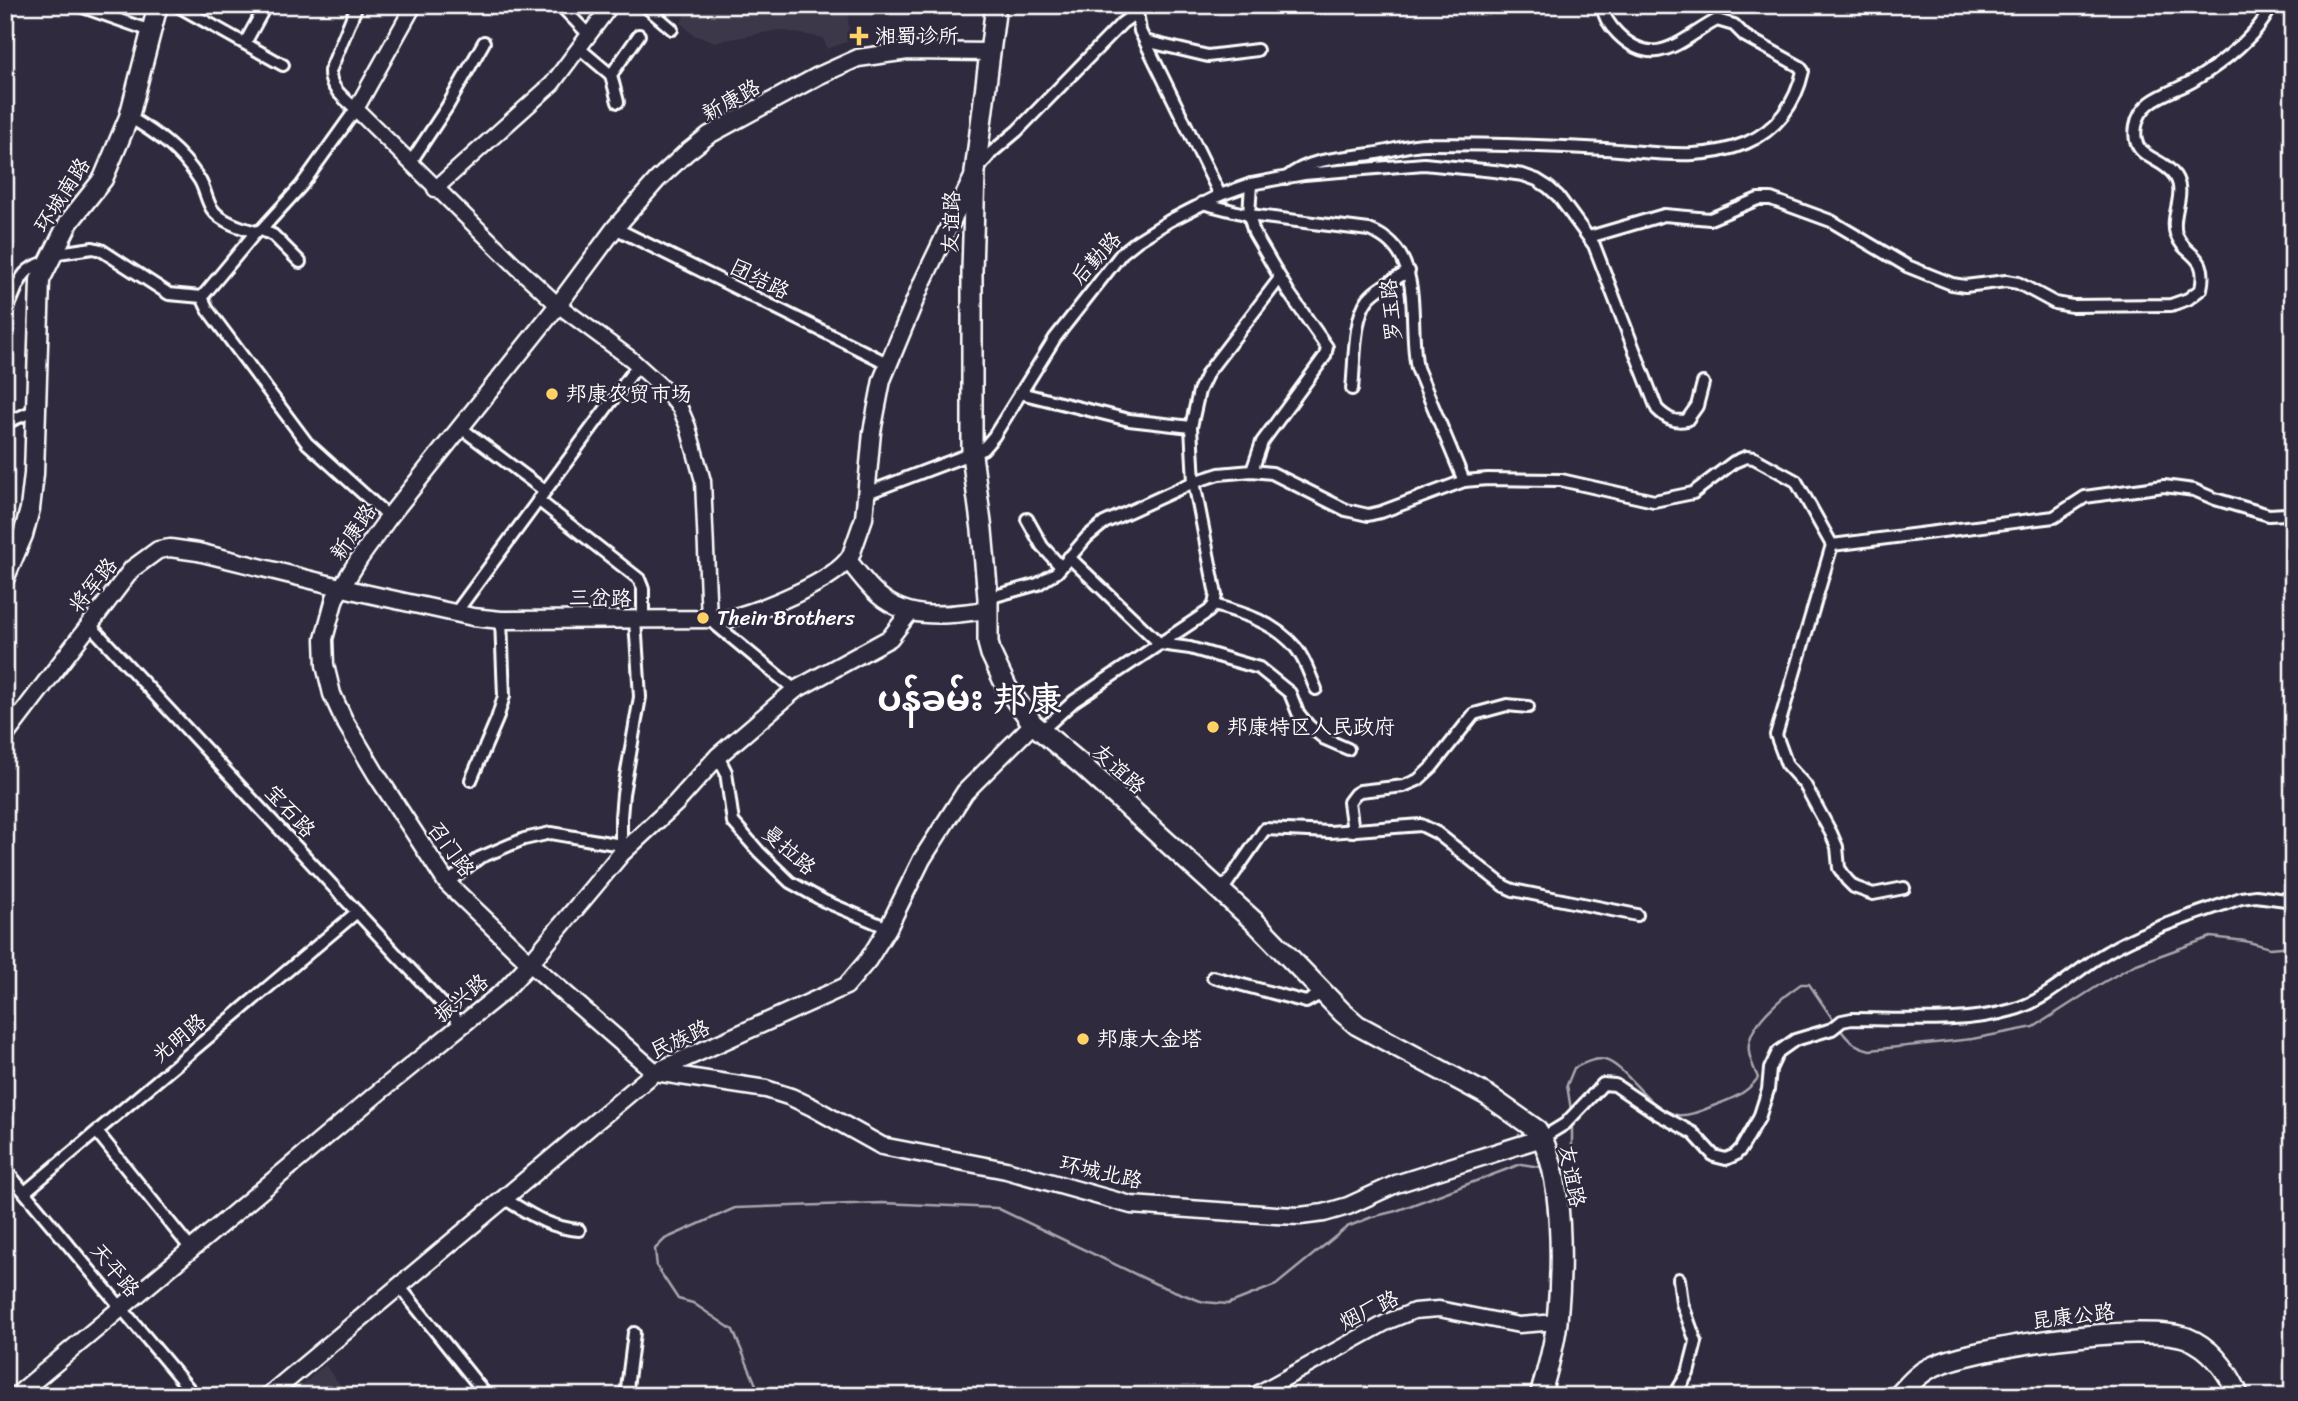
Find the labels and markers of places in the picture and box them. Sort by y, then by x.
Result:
place label: 湘蜀诊所 [875,17,959,55]
marker: 湘蜀诊所 [849,26,869,46]
place label: 邦康农贸市场 [566,375,692,413]
marker: 邦康农贸市场 [544,386,560,402]
place label: Thein Brothers [717,599,855,637]
marker: Thein Brothers [695,610,711,626]
place label: 邦康特区人民政府 [1227,708,1395,746]
marker: 邦康特区人民政府 [1205,719,1221,735]
place label: 邦康大金塔 [1097,1020,1202,1058]
marker: 邦康大金塔 [1075,1031,1091,1047]

